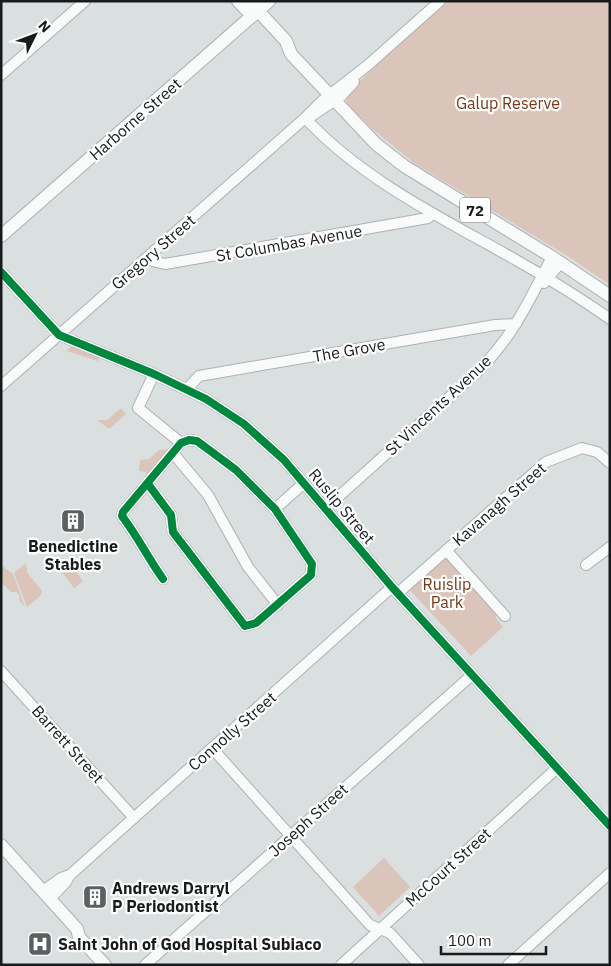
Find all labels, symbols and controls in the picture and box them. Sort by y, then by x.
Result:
north arrow [10,10,60,60]
text: N [35,17,55,36]
street label: Harborne Street [85,74,185,164]
park label: Galup Reserve [456,93,560,113]
road number: 72 [460,198,490,222]
street label: Gregory Street [107,210,199,294]
street label: St Columbas Avenue [214,220,364,266]
street label: The Grove [311,334,387,366]
street label: St Vincents Avenue [381,350,495,459]
street label: Kavanagh Street [448,458,550,550]
street label: Ruslip Street [305,464,379,548]
building icon: Benedictine Stables [60,508,86,534]
place label: Benedictine Stables [28,536,118,574]
park label: Ruislip Park [423,574,471,612]
street label: Connolly Street [184,687,280,775]
street label: Barrett Street [28,701,108,787]
street label: Joseph Street [264,779,352,861]
street label: McCourt Street [401,823,495,911]
place label: Andrews Darryl P Periodontist [112,878,230,916]
building icon: Andrews Darryl P Periodontist [82,884,108,910]
scale bar [441,924,546,956]
hospital icon: Saint John of God Hospital Subiaco [27,931,53,957]
text: 100 m [448,931,492,950]
place label: Saint John of God Hospital Subiaco [58,934,321,954]

